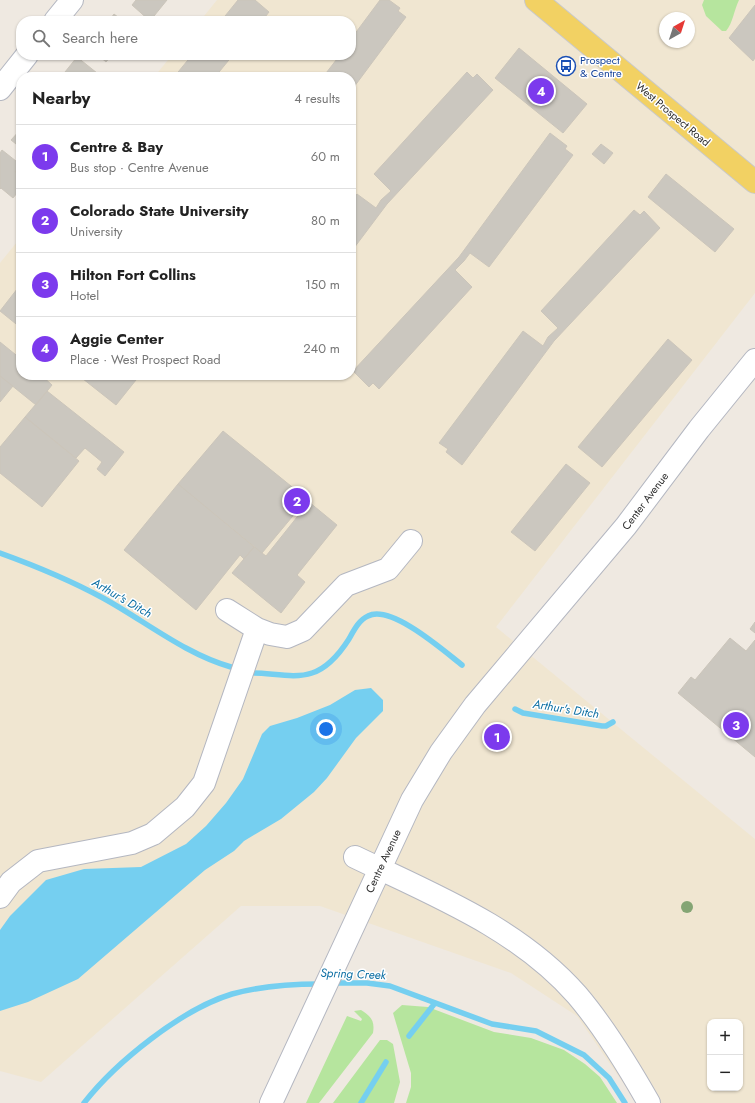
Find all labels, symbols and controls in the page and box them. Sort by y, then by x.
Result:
north arrow [659,12,695,48]
search box [16,16,356,60]
icon: search [30,27,52,49]
text: Search here [62,27,138,49]
place label: Prospect & Centre [580,52,622,81]
bus stop icon: Prospect & Centre [555,55,577,77]
pin: 4 [528,76,554,106]
street label: West Prospect Road [632,78,714,150]
text: Nearby [32,86,90,110]
text: 4 results [294,89,340,108]
text: Centre & Bay [70,136,163,158]
text: 1 [42,147,48,166]
text: 60 m [311,147,340,166]
text: Bus stop · Centre Avenue [70,158,209,177]
text: Colorado State University [70,200,249,222]
text: 2 [41,211,49,230]
text: 80 m [311,211,340,230]
text: University [70,222,122,241]
text: Hilton Fort Collins [70,264,196,286]
text: 3 [41,275,49,294]
text: 150 m [305,275,340,294]
text: Hotel [70,286,99,305]
text: Aggie Center [70,328,164,350]
text: 4 [40,339,50,358]
text: 240 m [303,339,340,358]
text: Place · West Prospect Road [70,350,221,369]
street label: Center Avenue [618,469,672,533]
pin: 2 [284,486,310,516]
water label: Arthur's Ditch [88,573,155,622]
water label: Arthur's Ditch [531,695,600,723]
pin: 3 [723,710,749,740]
your location [316,719,336,739]
pin: 1 [484,722,510,752]
street label: Centre Avenue [361,826,405,895]
water label: Spring Creek [320,964,387,984]
map controls [707,1019,743,1091]
button: + [707,1019,743,1055]
button: − [707,1055,743,1091]

